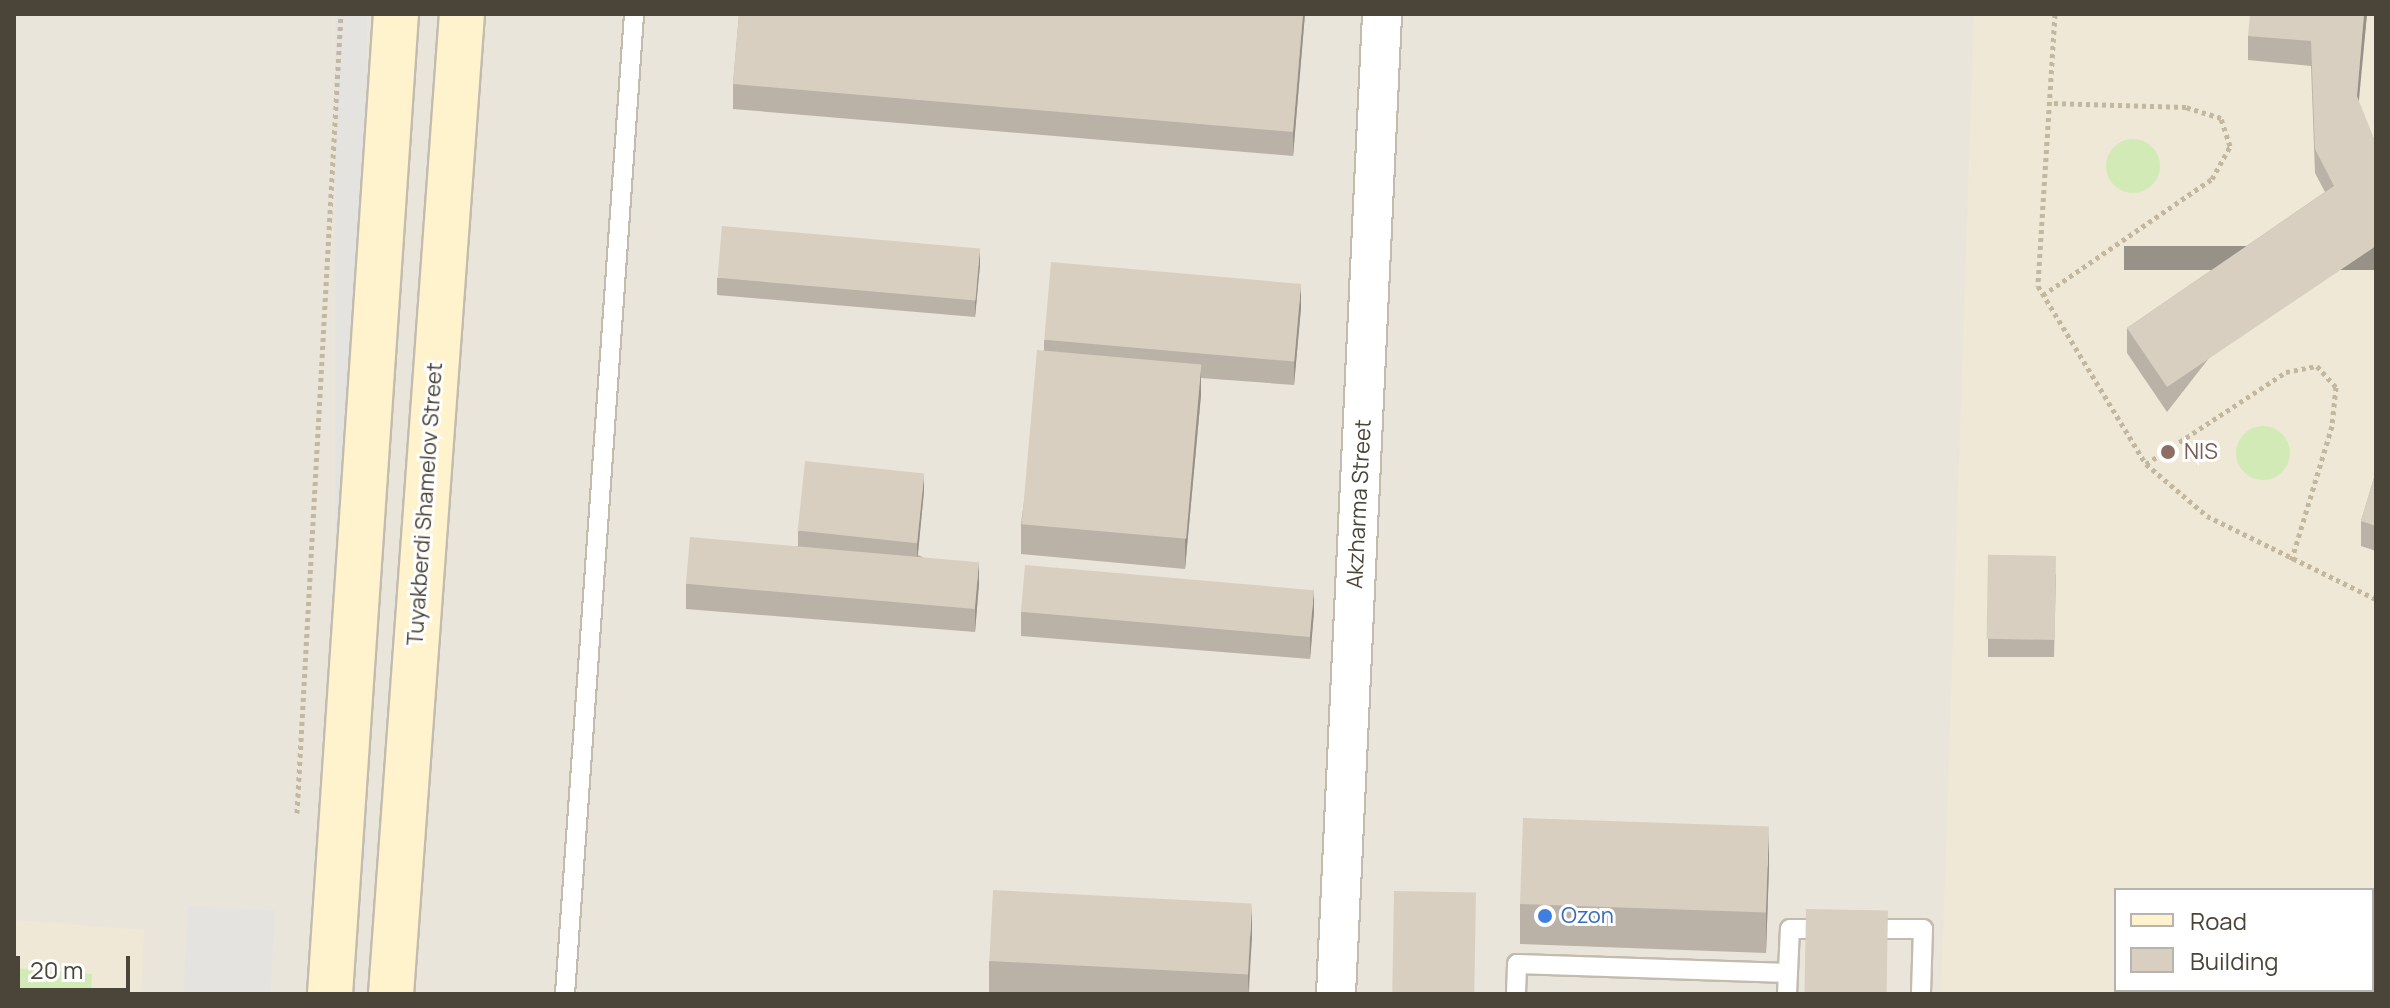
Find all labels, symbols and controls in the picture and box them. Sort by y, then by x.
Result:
street label: Tuyakberdi Shamelov Street [402,362,448,646]
street label: Akzharma Street [1341,419,1377,589]
place label: NIS [2184,439,2218,465]
marker: NIS [2159,443,2177,461]
legend [2114,888,2374,992]
place label: Ozon [1561,903,1614,929]
text: Road [2190,904,2247,937]
marker: Ozon [1536,907,1554,925]
scale bar [20,940,134,990]
text: Building [2190,944,2278,977]
text: 20 m [30,953,83,986]

